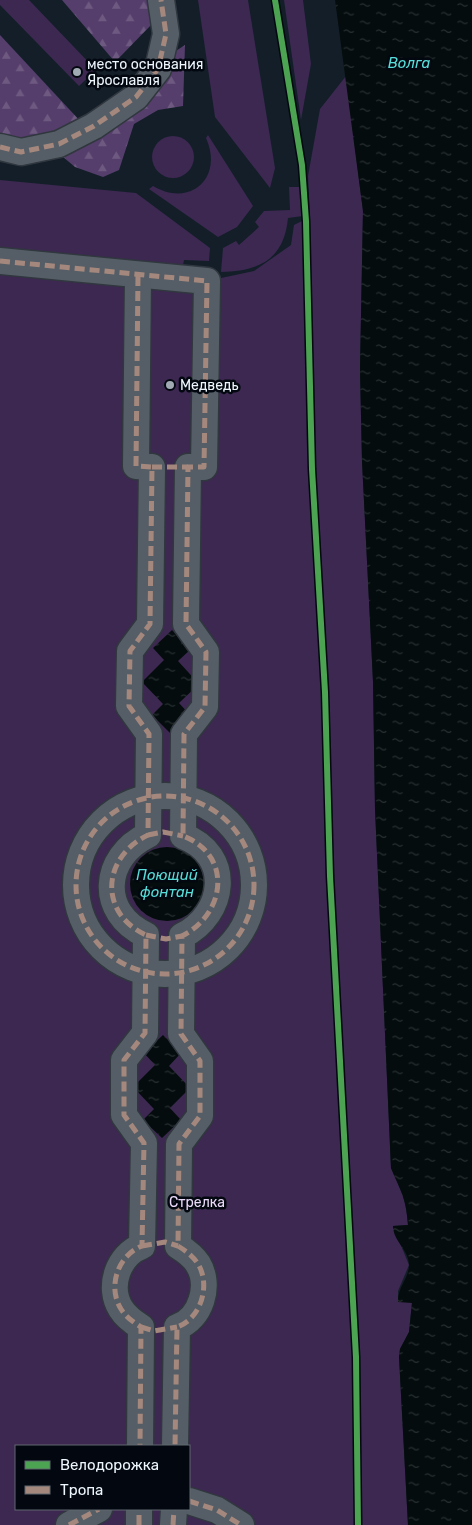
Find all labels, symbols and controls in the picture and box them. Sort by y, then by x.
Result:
water label: Волга [388,54,430,72]
place label: место основания Ярославля [87,56,203,89]
marker: место основания Ярославля [71,66,83,78]
place label: Медведь [180,377,238,394]
marker: Медведь [164,379,176,391]
water label: Поющий фонтан [136,866,198,901]
park label: Стрелка [169,1194,225,1211]
legend [15,1445,190,1510]
text: Велодорожка [60,1456,159,1474]
text: Тропа [60,1481,103,1499]

